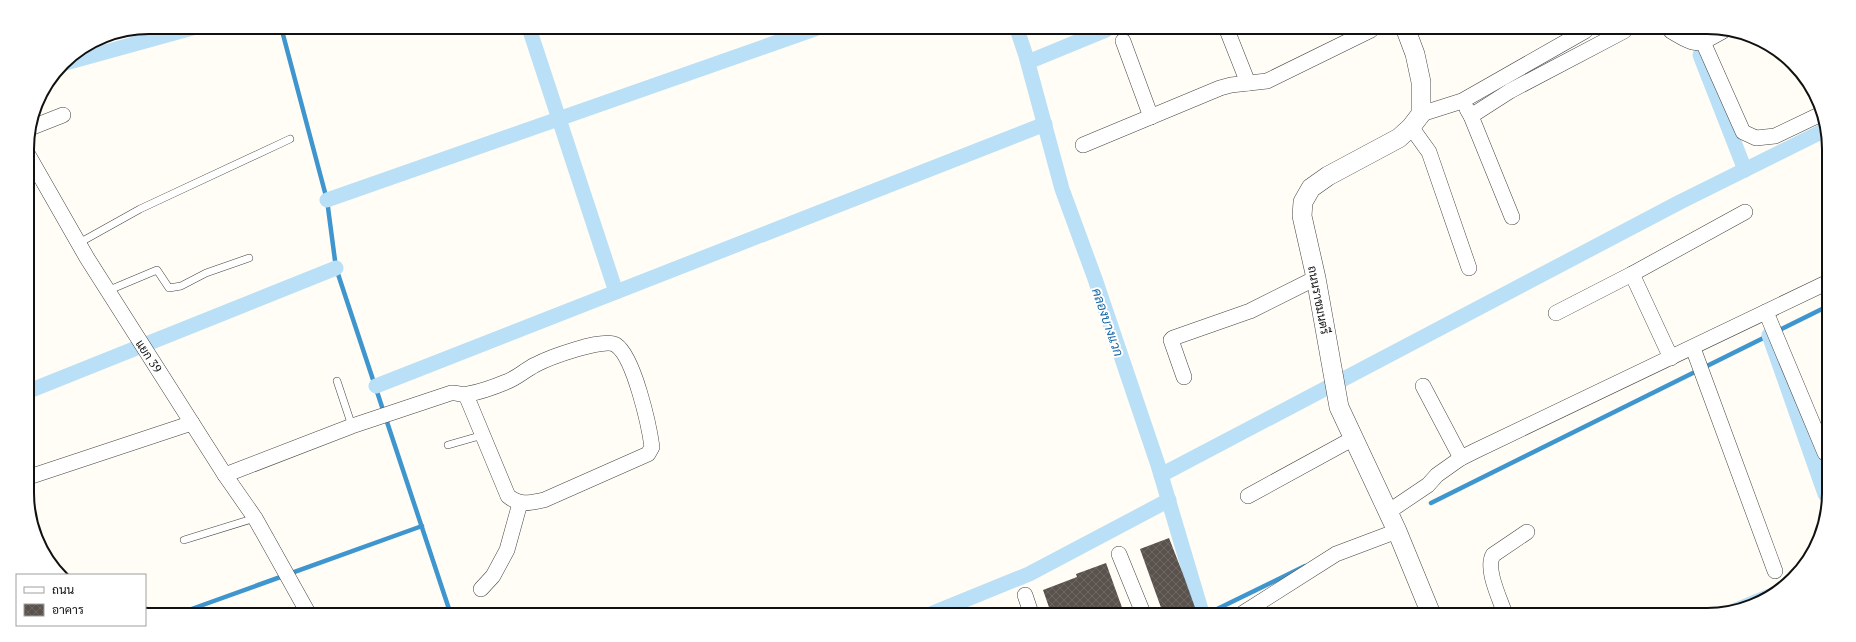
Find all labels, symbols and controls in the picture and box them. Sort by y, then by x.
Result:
street label: ถนนราชมนตรี [1305,265,1333,336]
water label: คลองบางแวก [1088,285,1128,359]
street label: แยก 39 [133,337,165,375]
legend [16,574,146,626]
text: ถนน [52,582,75,597]
text: อาคาร [52,602,84,617]

